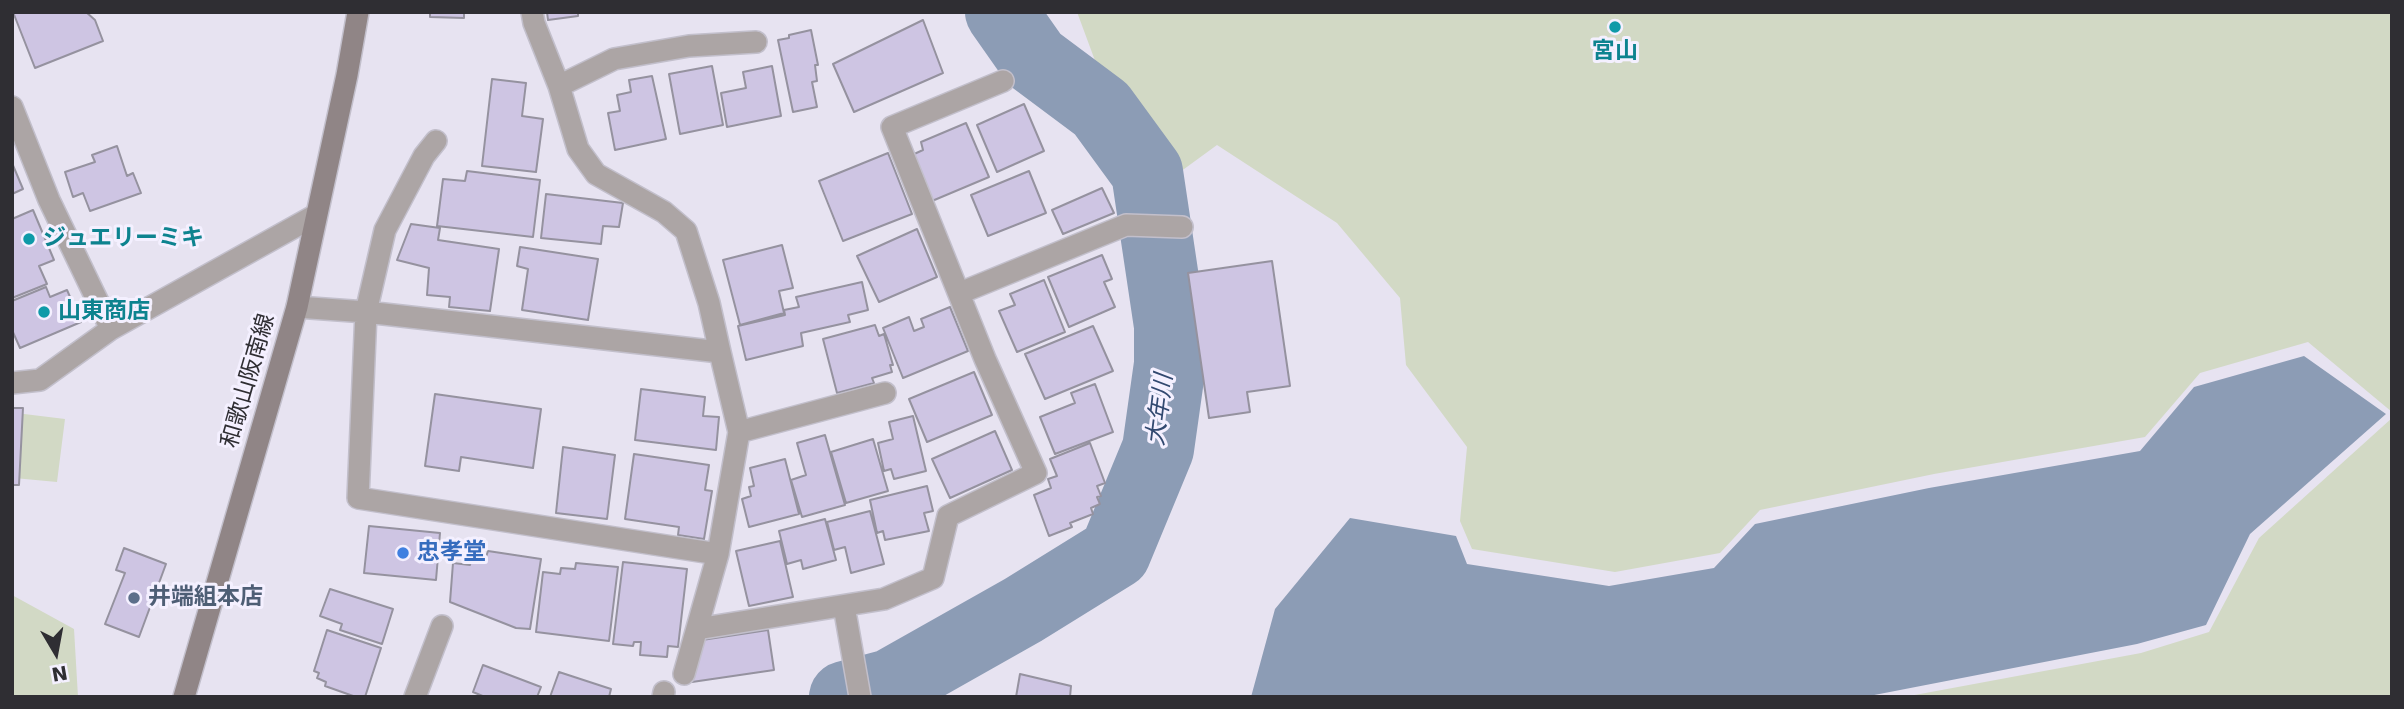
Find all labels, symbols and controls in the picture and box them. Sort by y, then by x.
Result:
marker: 宮山 [1607,19,1623,35]
place label: 宮山 [1592,38,1638,66]
place label: ジュエリーミキ [43,225,204,253]
marker: ジュエリーミキ [21,231,37,247]
place label: 山東商店 [58,298,150,326]
marker: 山東商店 [36,304,52,320]
street label: 和歌山阪南線 [217,311,281,451]
water label: 大年川 [1142,373,1180,447]
place label: 忠孝堂 [417,539,486,567]
marker: 忠孝堂 [395,545,411,561]
place label: 井端組本店 [148,584,263,612]
marker: 井端組本店 [126,590,142,606]
north arrow [21,618,91,688]
text: N [50,661,69,686]

